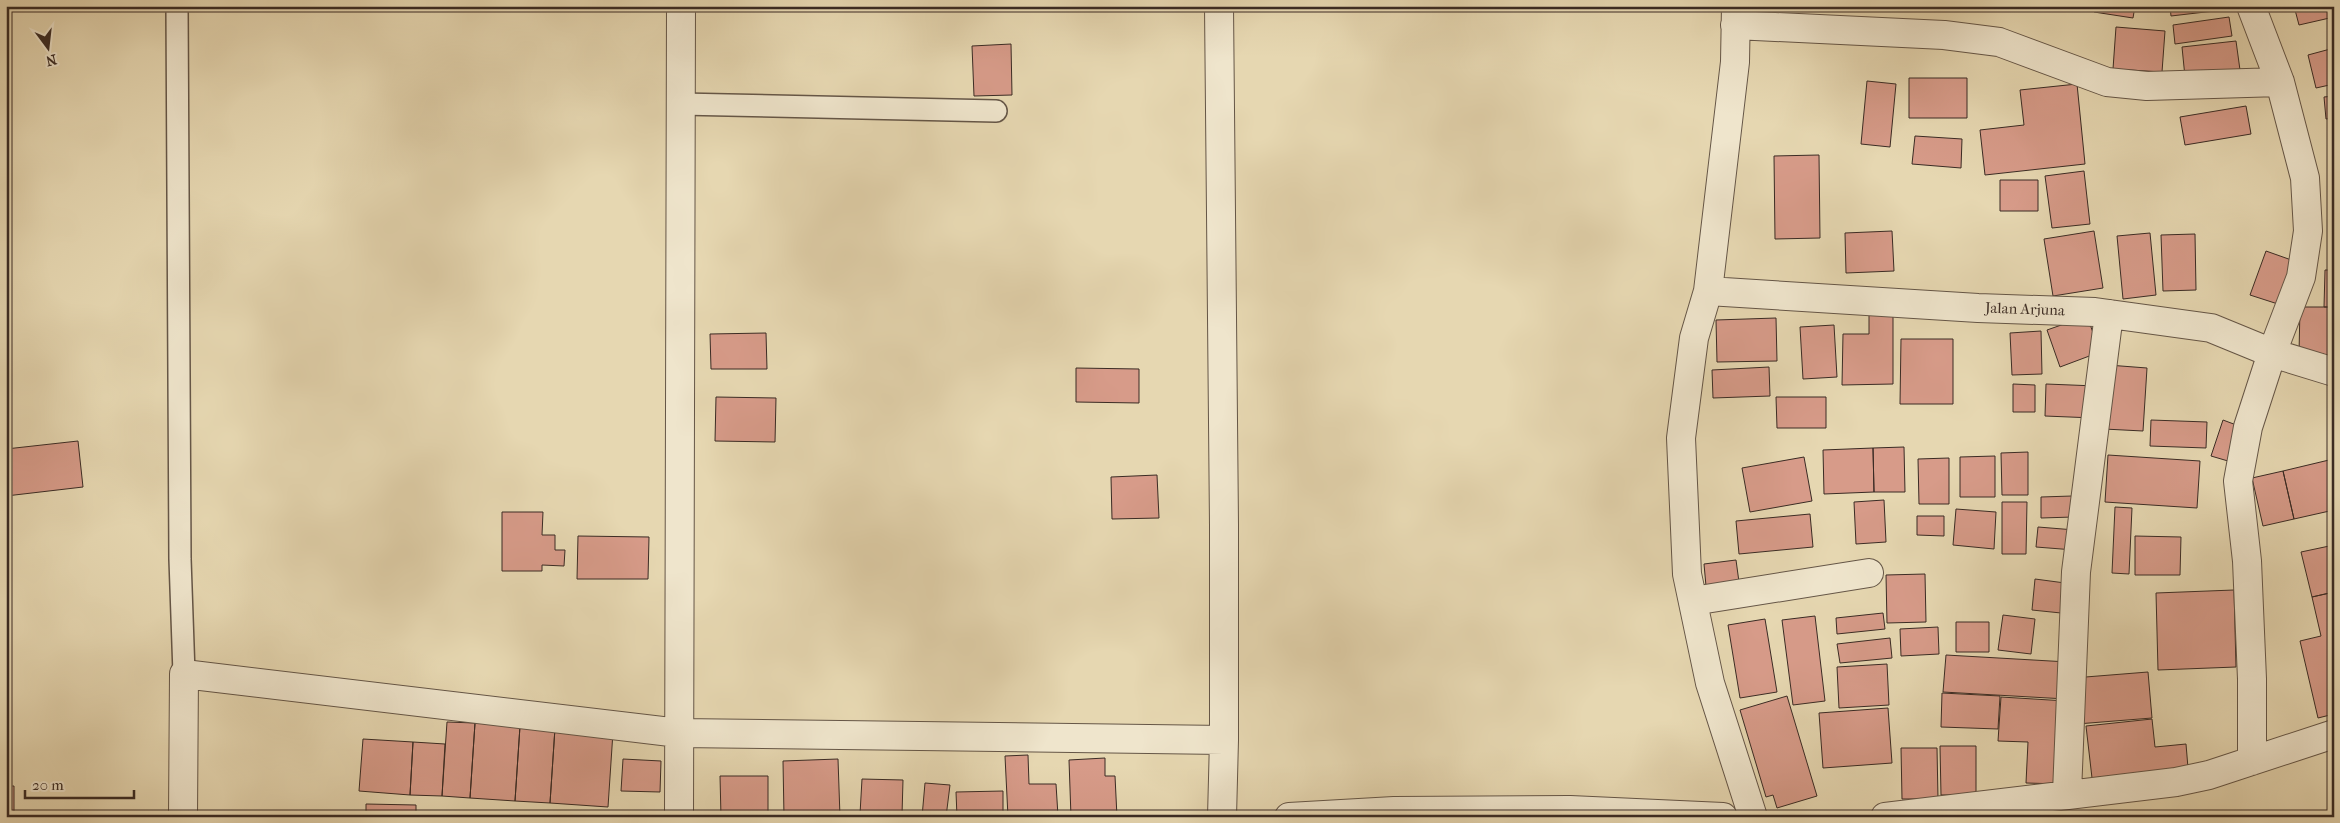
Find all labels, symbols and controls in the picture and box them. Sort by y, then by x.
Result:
north arrow [22,22,72,72]
text: N [44,50,59,70]
street label: Jalan Arjuna [1984,299,2066,319]
scale bar [25,768,134,800]
text: 20 m [32,776,64,794]

